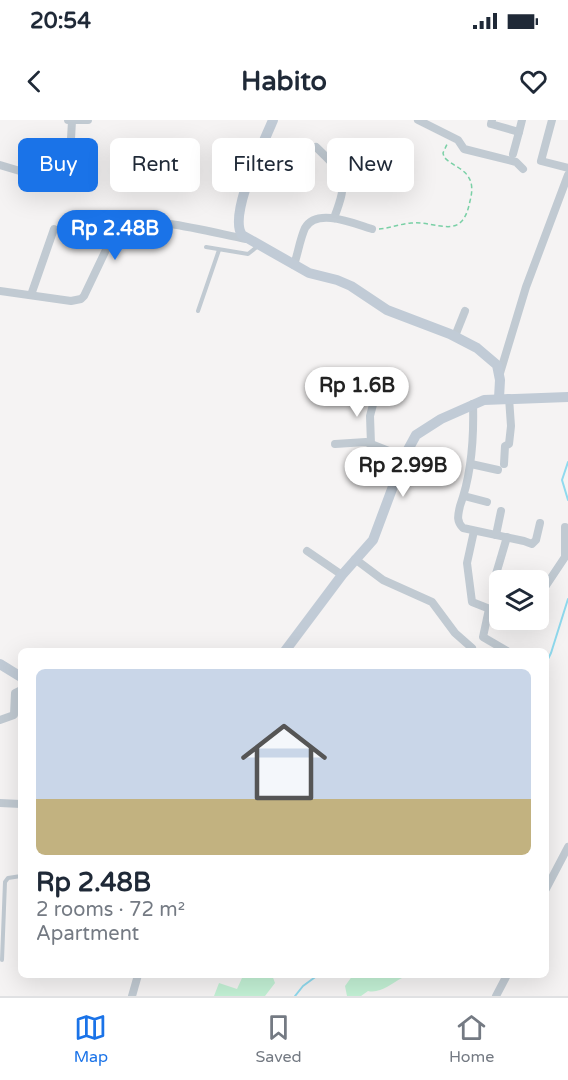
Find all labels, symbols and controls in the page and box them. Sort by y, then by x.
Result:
text: 20:54 [30,8,91,34]
icon: back [18,65,51,98]
text: Habito [241,65,327,98]
icon: heart [517,65,550,98]
chip: Buy [18,138,98,192]
chip: Rent [110,138,200,192]
chip: Filters [212,138,315,192]
chip: New [327,138,414,192]
pin: Rp 2.48B [53,210,177,261]
text: Rp 2.48B [71,217,159,241]
pin: Rp 1.6B [302,367,412,418]
text: Rp 1.6B [319,374,395,398]
pin: Rp 2.99B [341,447,465,498]
text: Rp 2.99B [359,454,447,478]
map controls [489,570,549,630]
button: layers [489,570,549,630]
icon: home [230,708,338,816]
text: Rp 2.48B [36,867,151,898]
text: 2 rooms · 72 m² [36,898,185,922]
text: Apartment [36,922,139,946]
tab: Map [74,1011,108,1067]
tab: Saved [255,1011,302,1067]
tab: Home [449,1011,494,1067]

